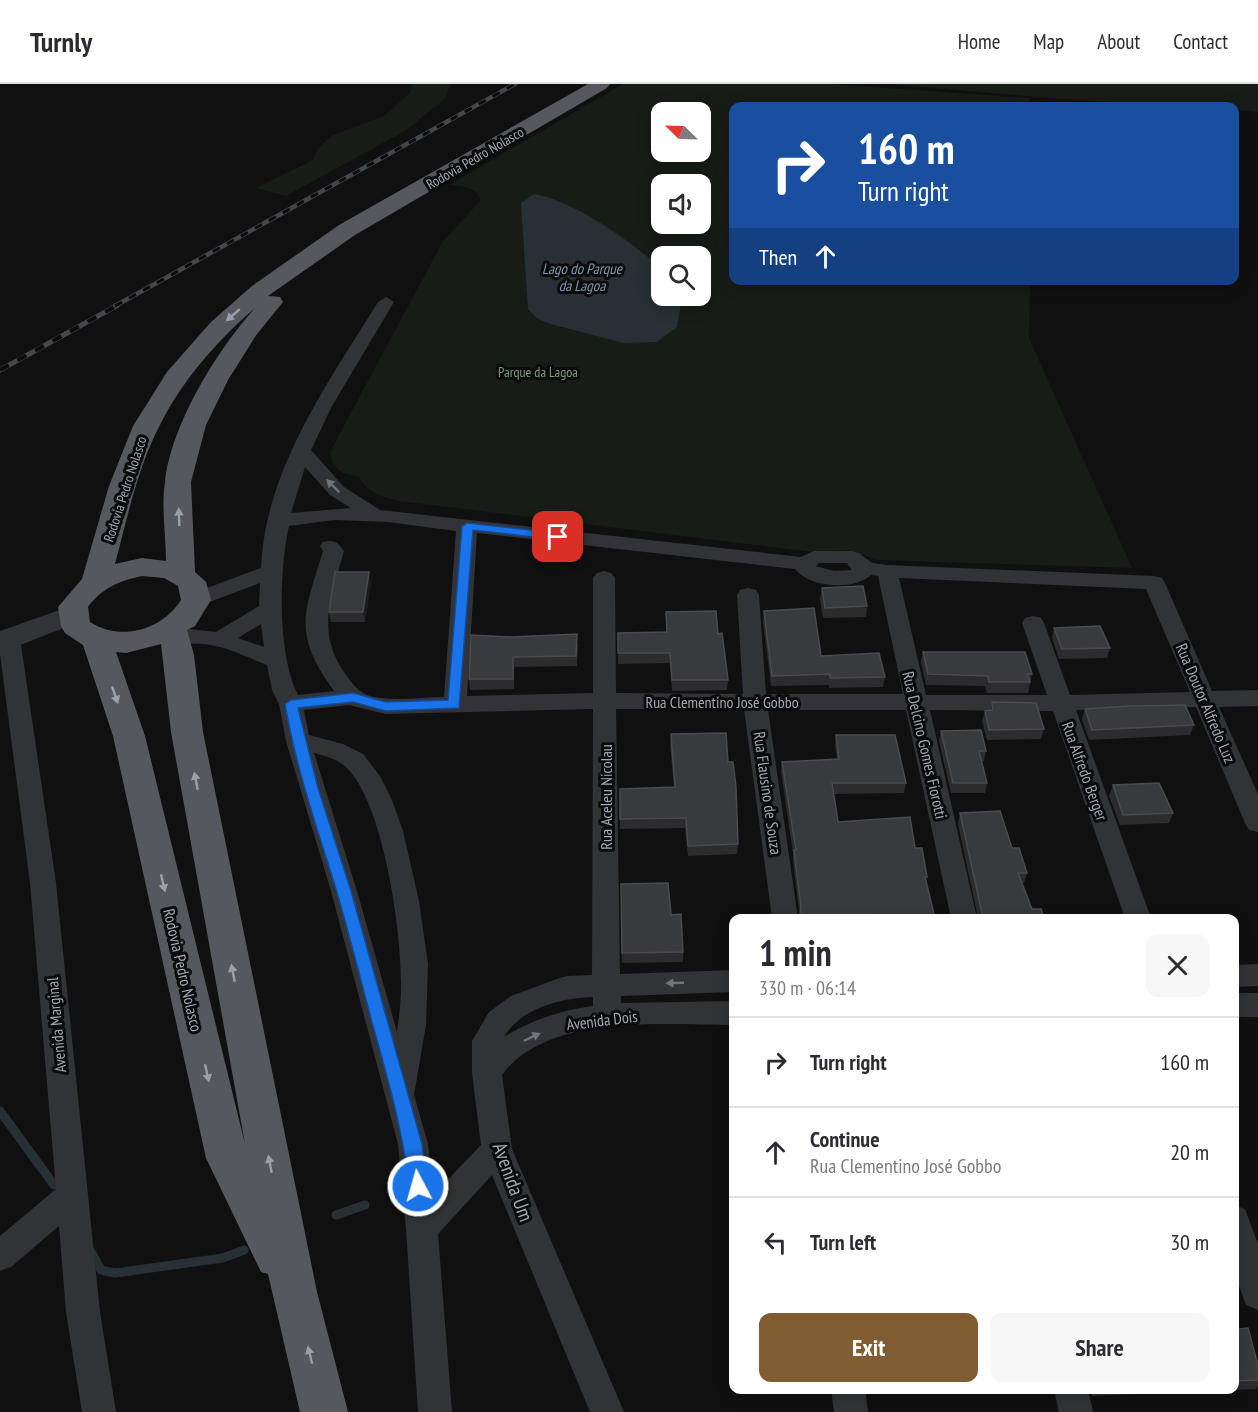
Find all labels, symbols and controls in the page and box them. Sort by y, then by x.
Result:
text: Turnly [30,23,92,60]
text: Home [958,28,1000,55]
text: Map [1033,28,1064,55]
text: About [1097,28,1140,55]
text: Contact [1173,28,1228,55]
north arrow [651,102,711,162]
map controls [651,102,711,306]
text: 160 m [858,121,955,176]
street label: Rodovia Pedro Nolasco [423,123,527,193]
icon: right [759,126,837,204]
button: sound [651,174,711,234]
text: Turn right [858,174,949,208]
icon: ahead [809,240,842,273]
text: Then [759,243,797,271]
button: search [651,246,711,306]
water label: Lago do Parque da Lagoa [542,259,623,295]
one-way arrow [226,308,241,321]
park label: Parque da Lagoa [498,363,578,381]
street label: Rodovia Pedro Nolasco [99,434,151,544]
one-way arrow [327,480,341,494]
one-way arrow [174,508,184,527]
pin [532,511,583,562]
icon: arrive [541,520,574,553]
street label: Rua Doutor Alfredo Luz [1172,640,1240,766]
street label: Rua Delcino Gomes Fiorotti [898,669,952,821]
one-way arrow [110,686,120,704]
street label: Rua Clementino José Gobbo [645,692,799,712]
street label: Rua Alfredo Berger [1058,719,1112,824]
street label: Rua Flausino de Souza [749,730,787,856]
street label: Rua Aceleu Nicolau [596,744,616,850]
one-way arrow [191,772,200,791]
one-way arrow [159,874,168,893]
street label: Rodovia Pedro Nolasco [159,907,207,1033]
text: 1 min [759,929,832,976]
button: close [1146,934,1209,997]
one-way arrow [228,963,237,982]
text: 330 m · 06:14 [759,975,856,1001]
street label: Avenida Marginal [42,976,70,1074]
one-way arrow [666,979,685,988]
street label: Avenida Dois [565,1006,639,1034]
one-way arrow [523,1032,541,1042]
icon: right [759,1046,792,1079]
text: Turn right [810,1048,887,1076]
text: 160 m [1160,1048,1209,1076]
one-way arrow [203,1064,213,1083]
text: Continue [810,1125,880,1153]
icon: ahead [759,1136,792,1169]
text: 20 m [1170,1138,1209,1166]
street label: Avenida Um [487,1139,539,1225]
text: Rua Clementino José Gobbo [810,1153,1001,1179]
position arrow [386,1154,450,1218]
one-way arrow [265,1155,274,1174]
icon: left [759,1226,792,1259]
text: Turn left [810,1228,876,1256]
text: 30 m [1170,1228,1209,1256]
button: Exit [759,1313,978,1382]
button: Share [990,1313,1209,1382]
one-way arrow [304,1346,314,1364]

